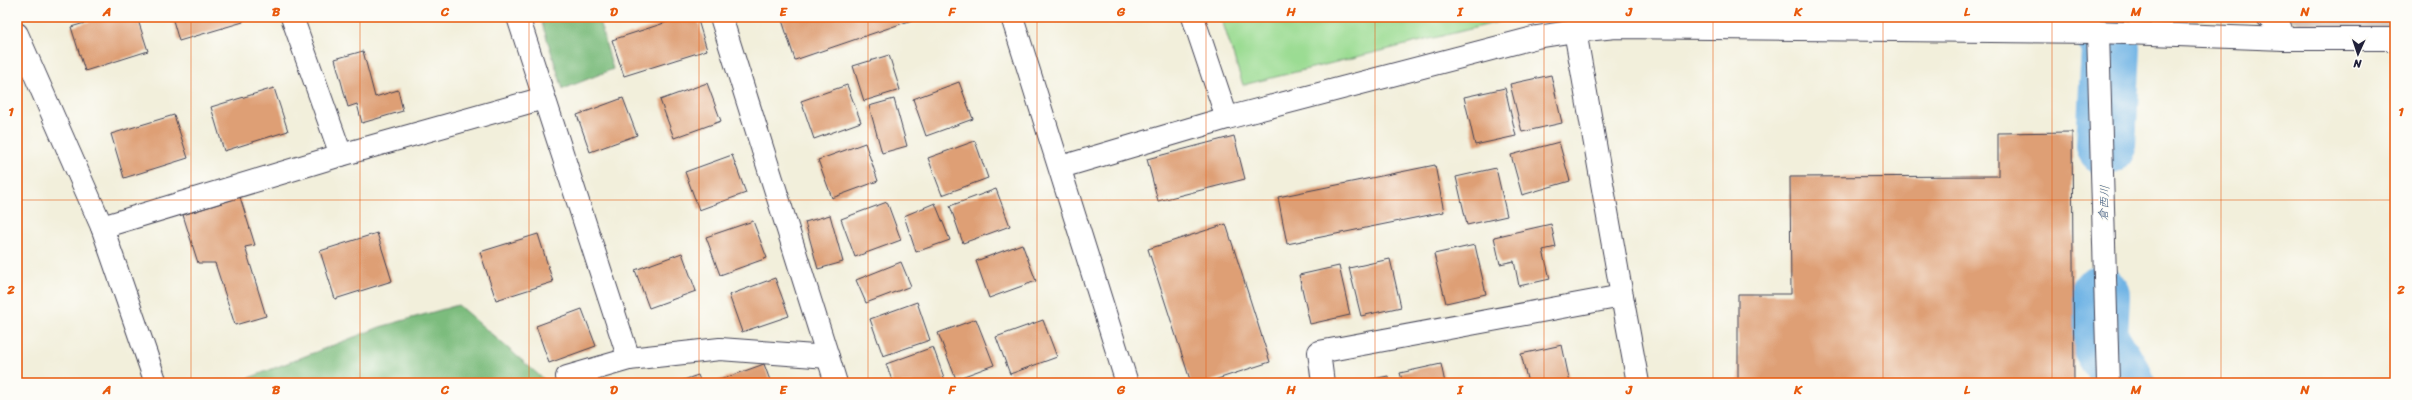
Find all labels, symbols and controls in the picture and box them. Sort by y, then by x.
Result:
text: A [102,0,111,23]
text: B [272,0,281,23]
text: C [440,0,450,23]
text: D [610,0,618,23]
text: E [779,0,788,23]
text: F [947,0,956,23]
text: G [1116,0,1126,23]
text: H [1285,0,1296,23]
text: I [1456,0,1464,23]
text: J [1625,0,1633,23]
text: K [1793,0,1803,23]
text: L [1964,0,1971,23]
text: M [2130,0,2142,23]
text: N [2299,0,2310,23]
north arrow [2338,34,2378,74]
text: N [2353,54,2363,73]
text: 1 [8,100,14,123]
text: 1 [2398,100,2404,123]
water label: 倉西川 [2092,184,2116,222]
text: 2 [6,278,15,301]
text: 2 [2396,278,2405,301]
text: A [102,378,111,400]
text: B [272,378,281,400]
text: C [440,378,450,400]
text: D [610,378,618,400]
text: E [779,378,788,400]
text: F [947,378,956,400]
text: G [1116,378,1126,400]
text: H [1285,378,1296,400]
text: I [1456,378,1464,400]
text: J [1625,378,1633,400]
text: K [1793,378,1803,400]
text: L [1964,378,1971,400]
text: M [2130,378,2142,400]
text: N [2299,378,2310,400]

